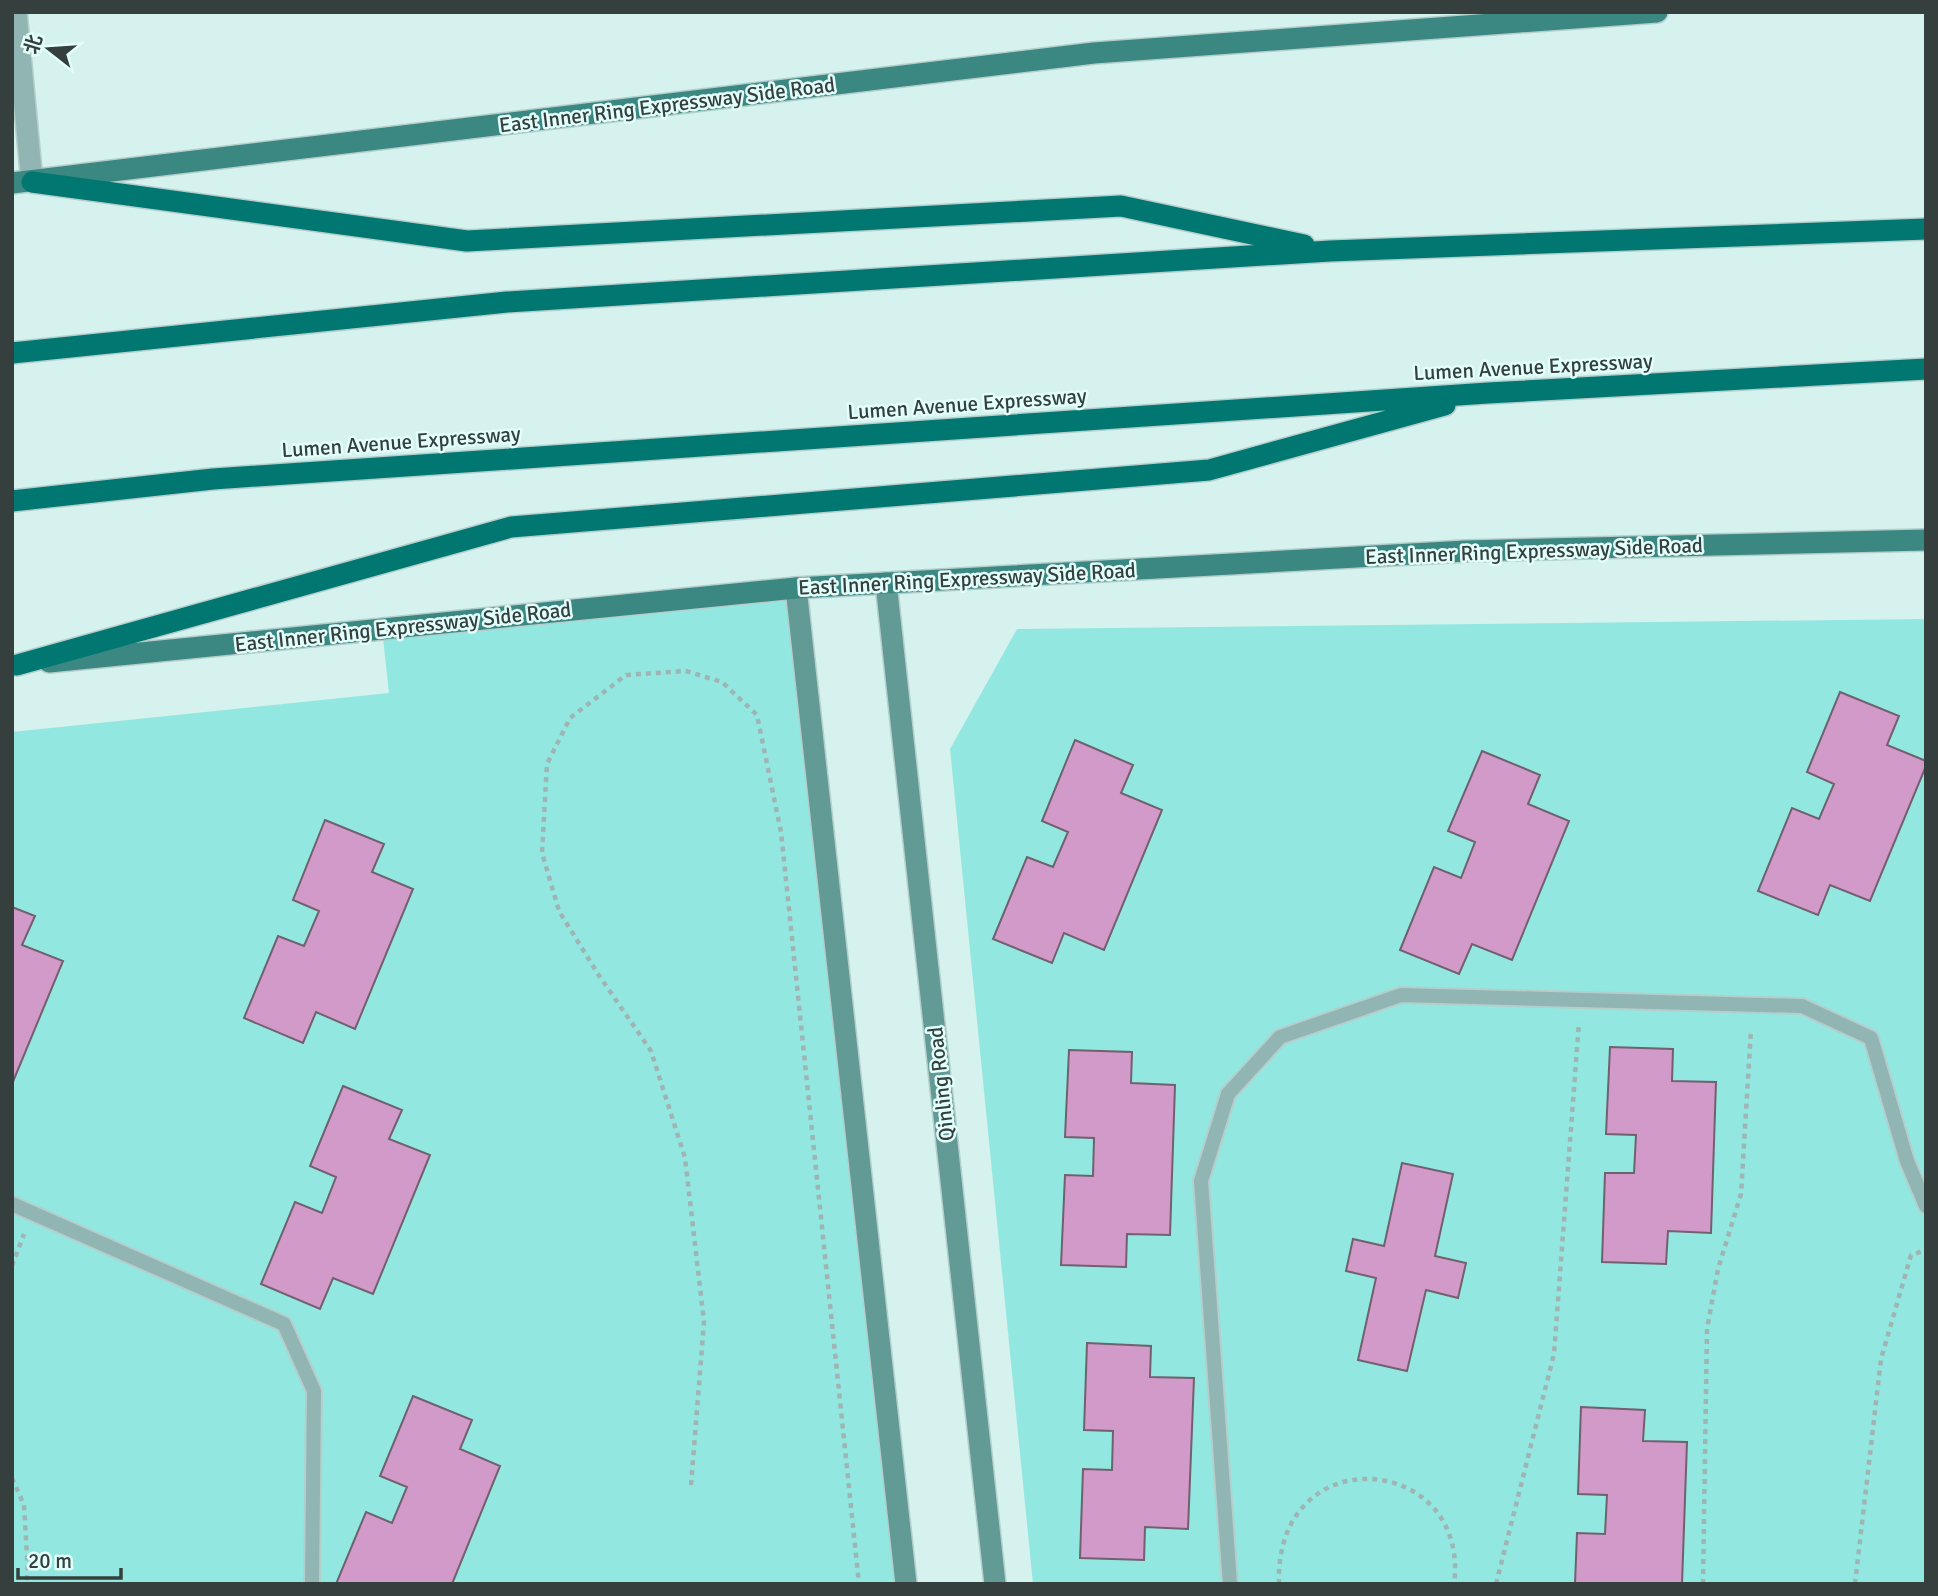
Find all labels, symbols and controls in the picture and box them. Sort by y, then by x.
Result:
north arrow [14,14,84,84]
text: 北 [19,32,48,57]
street label: East Inner Ring Expressway Side Road [498,71,836,139]
street label: Lumen Avenue Expressway [1413,348,1654,386]
street label: Lumen Avenue Expressway [847,383,1088,425]
street label: Lumen Avenue Expressway [281,421,522,463]
street label: East Inner Ring Expressway Side Road [1365,532,1703,570]
street label: East Inner Ring Expressway Side Road [797,557,1137,601]
street label: East Inner Ring Expressway Side Road [233,596,573,658]
street label: Qinling Road [922,1026,960,1142]
scale bar [18,1536,121,1580]
text: 20 m [28,1548,72,1574]

